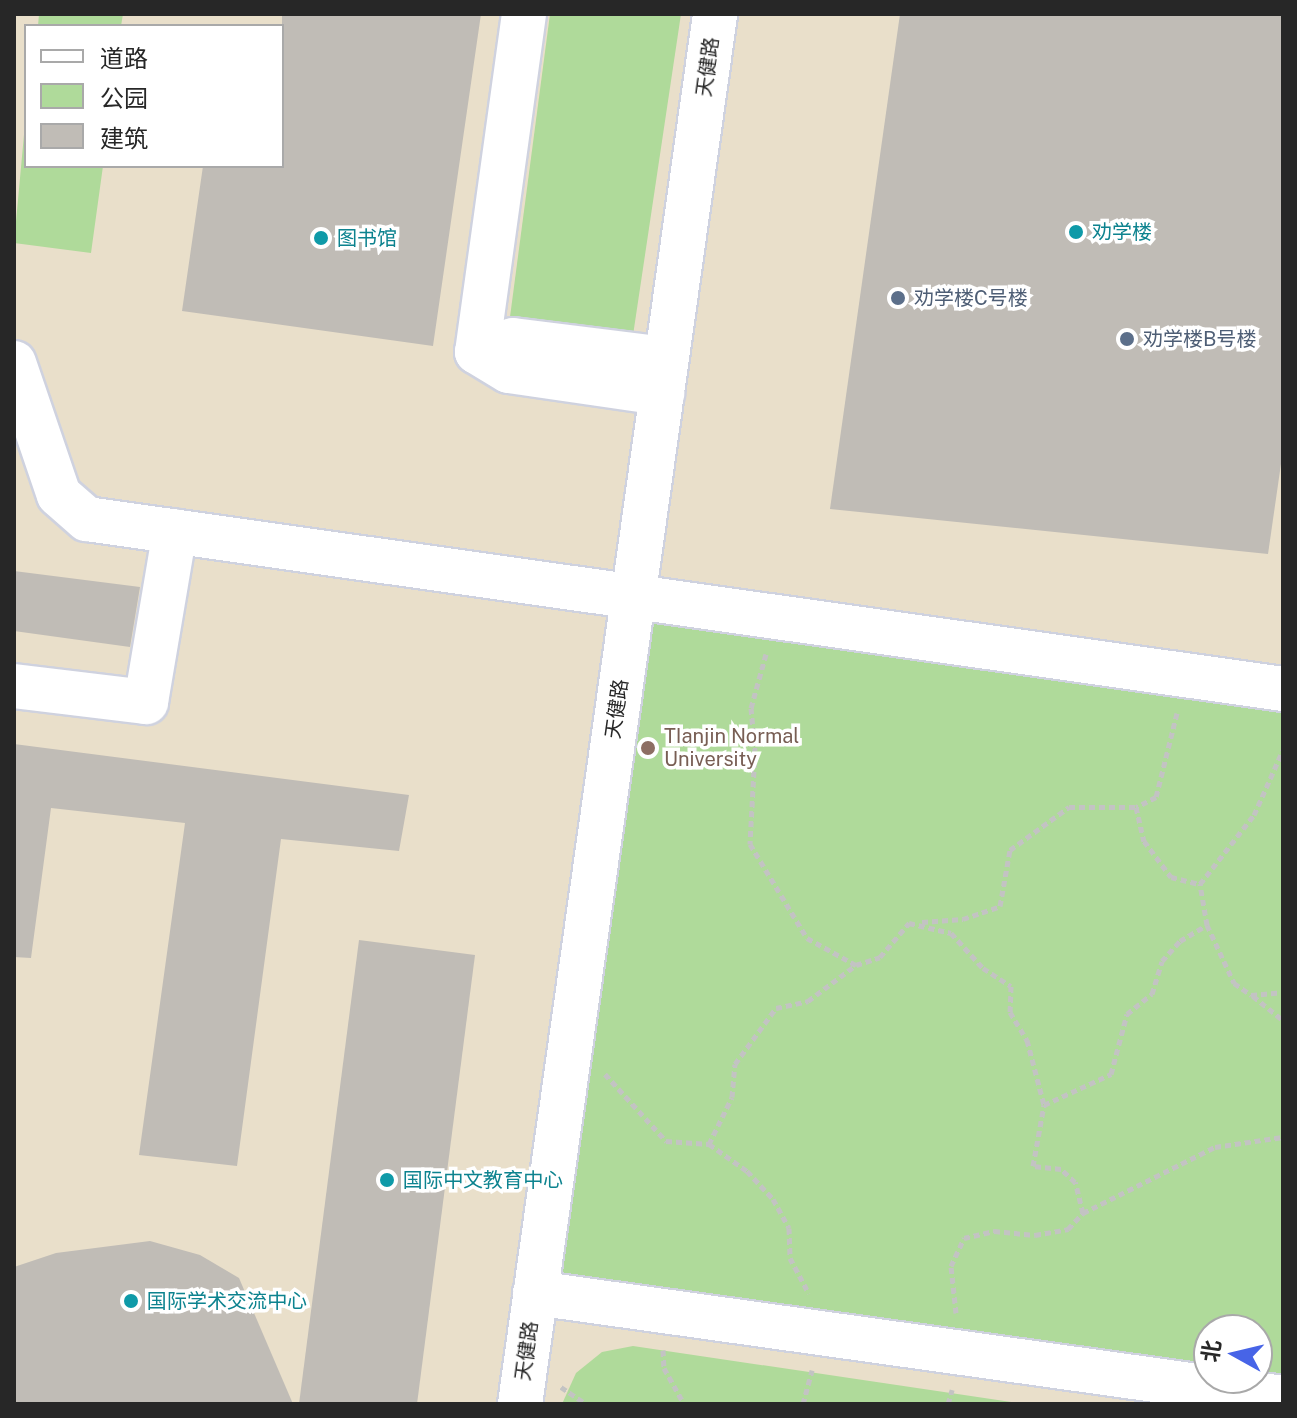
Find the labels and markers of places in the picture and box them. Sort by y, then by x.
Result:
place label: 劝学楼 [1092,220,1152,244]
marker: 劝学楼 [1067,223,1085,241]
place label: 图书馆 [337,226,397,250]
marker: 图书馆 [312,229,330,247]
place label: 劝学楼C号楼 [914,286,1028,310]
marker: 劝学楼C号楼 [889,289,907,307]
place label: 劝学楼B号楼 [1143,327,1256,351]
marker: 劝学楼B号楼 [1118,330,1136,348]
place label: TIanjin Normal University [664,724,799,771]
marker: TIanjin Normal University [639,739,657,757]
place label: 国际中文教育中心 [403,1168,563,1192]
marker: 国际中文教育中心 [378,1171,396,1189]
place label: 国际学术交流中心 [147,1289,307,1313]
marker: 国际学术交流中心 [122,1292,140,1310]

